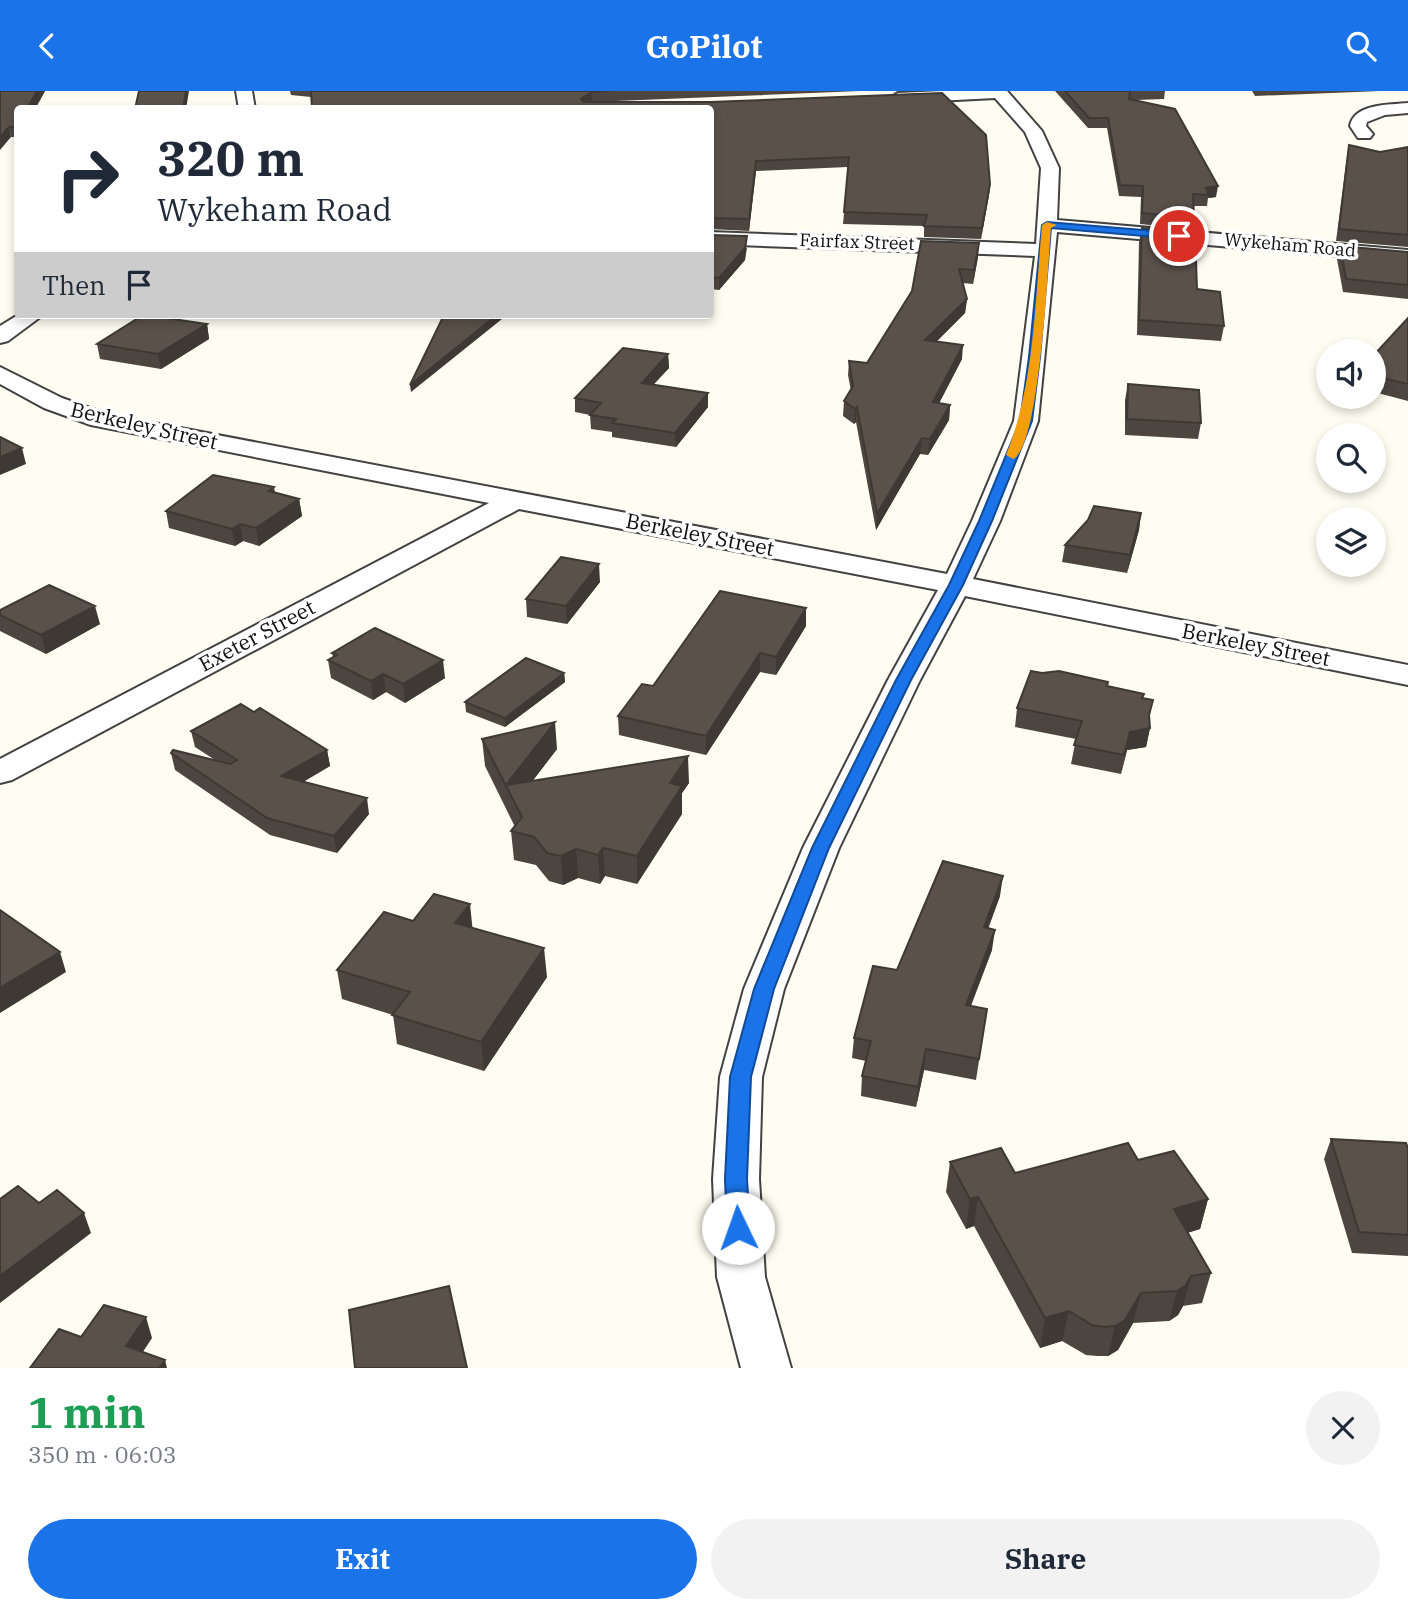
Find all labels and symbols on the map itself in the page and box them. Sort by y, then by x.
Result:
pin [1149,206,1209,266]
street label: Wykeham Road [1223,227,1357,262]
street label: Fairfax Street [799,228,915,255]
street label: Berkeley Street [68,394,221,456]
street label: Berkeley Street [624,506,777,562]
street label: Exeter Street [193,593,320,678]
street label: Berkeley Street [1180,616,1333,672]
position arrow [701,1191,775,1265]

